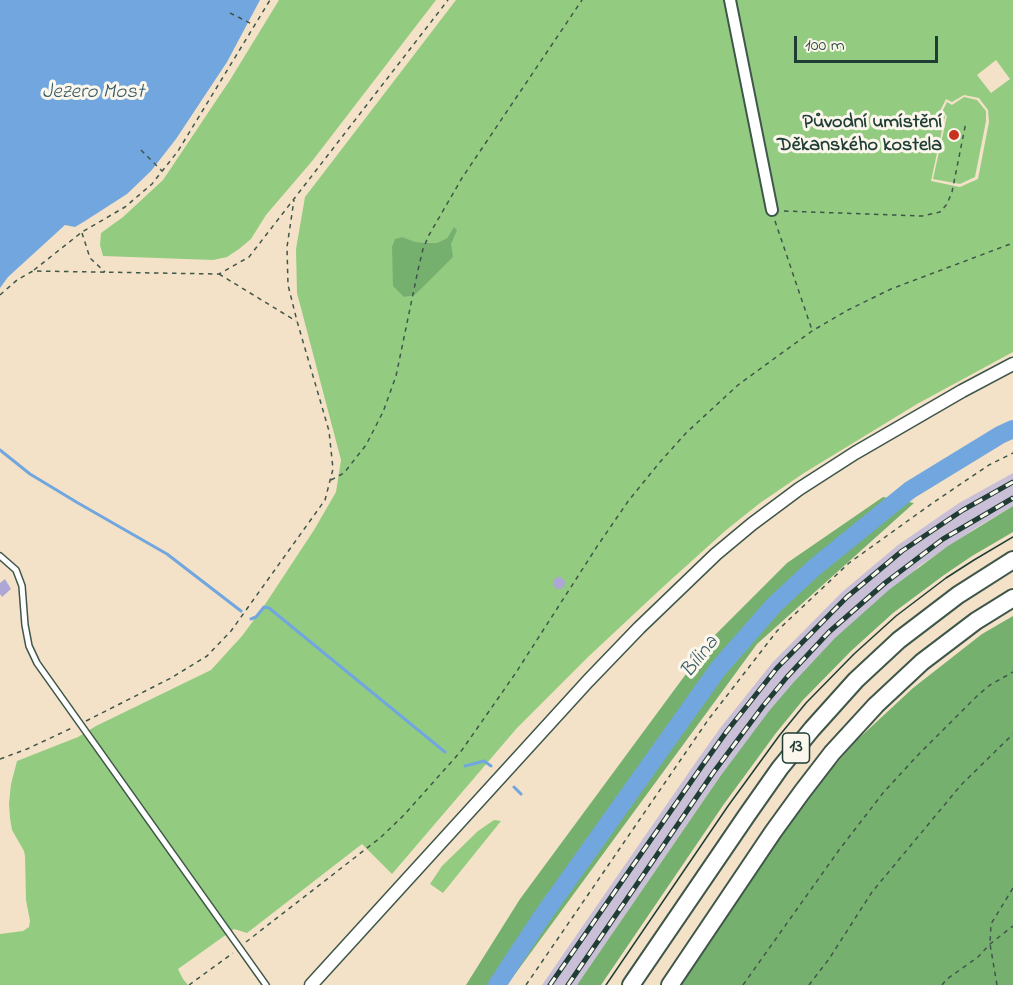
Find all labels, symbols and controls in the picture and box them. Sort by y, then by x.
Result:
scale bar [797,24,941,62]
text: 100 m [805,33,845,59]
water label: Jezero Most [42,81,144,107]
place label: Původní umístění Děkanského kostela [777,112,942,159]
marker: Původní umístění Děkanského kostela [947,128,961,142]
water label: Bílina [677,632,725,684]
road number: 13 [782,733,810,763]

